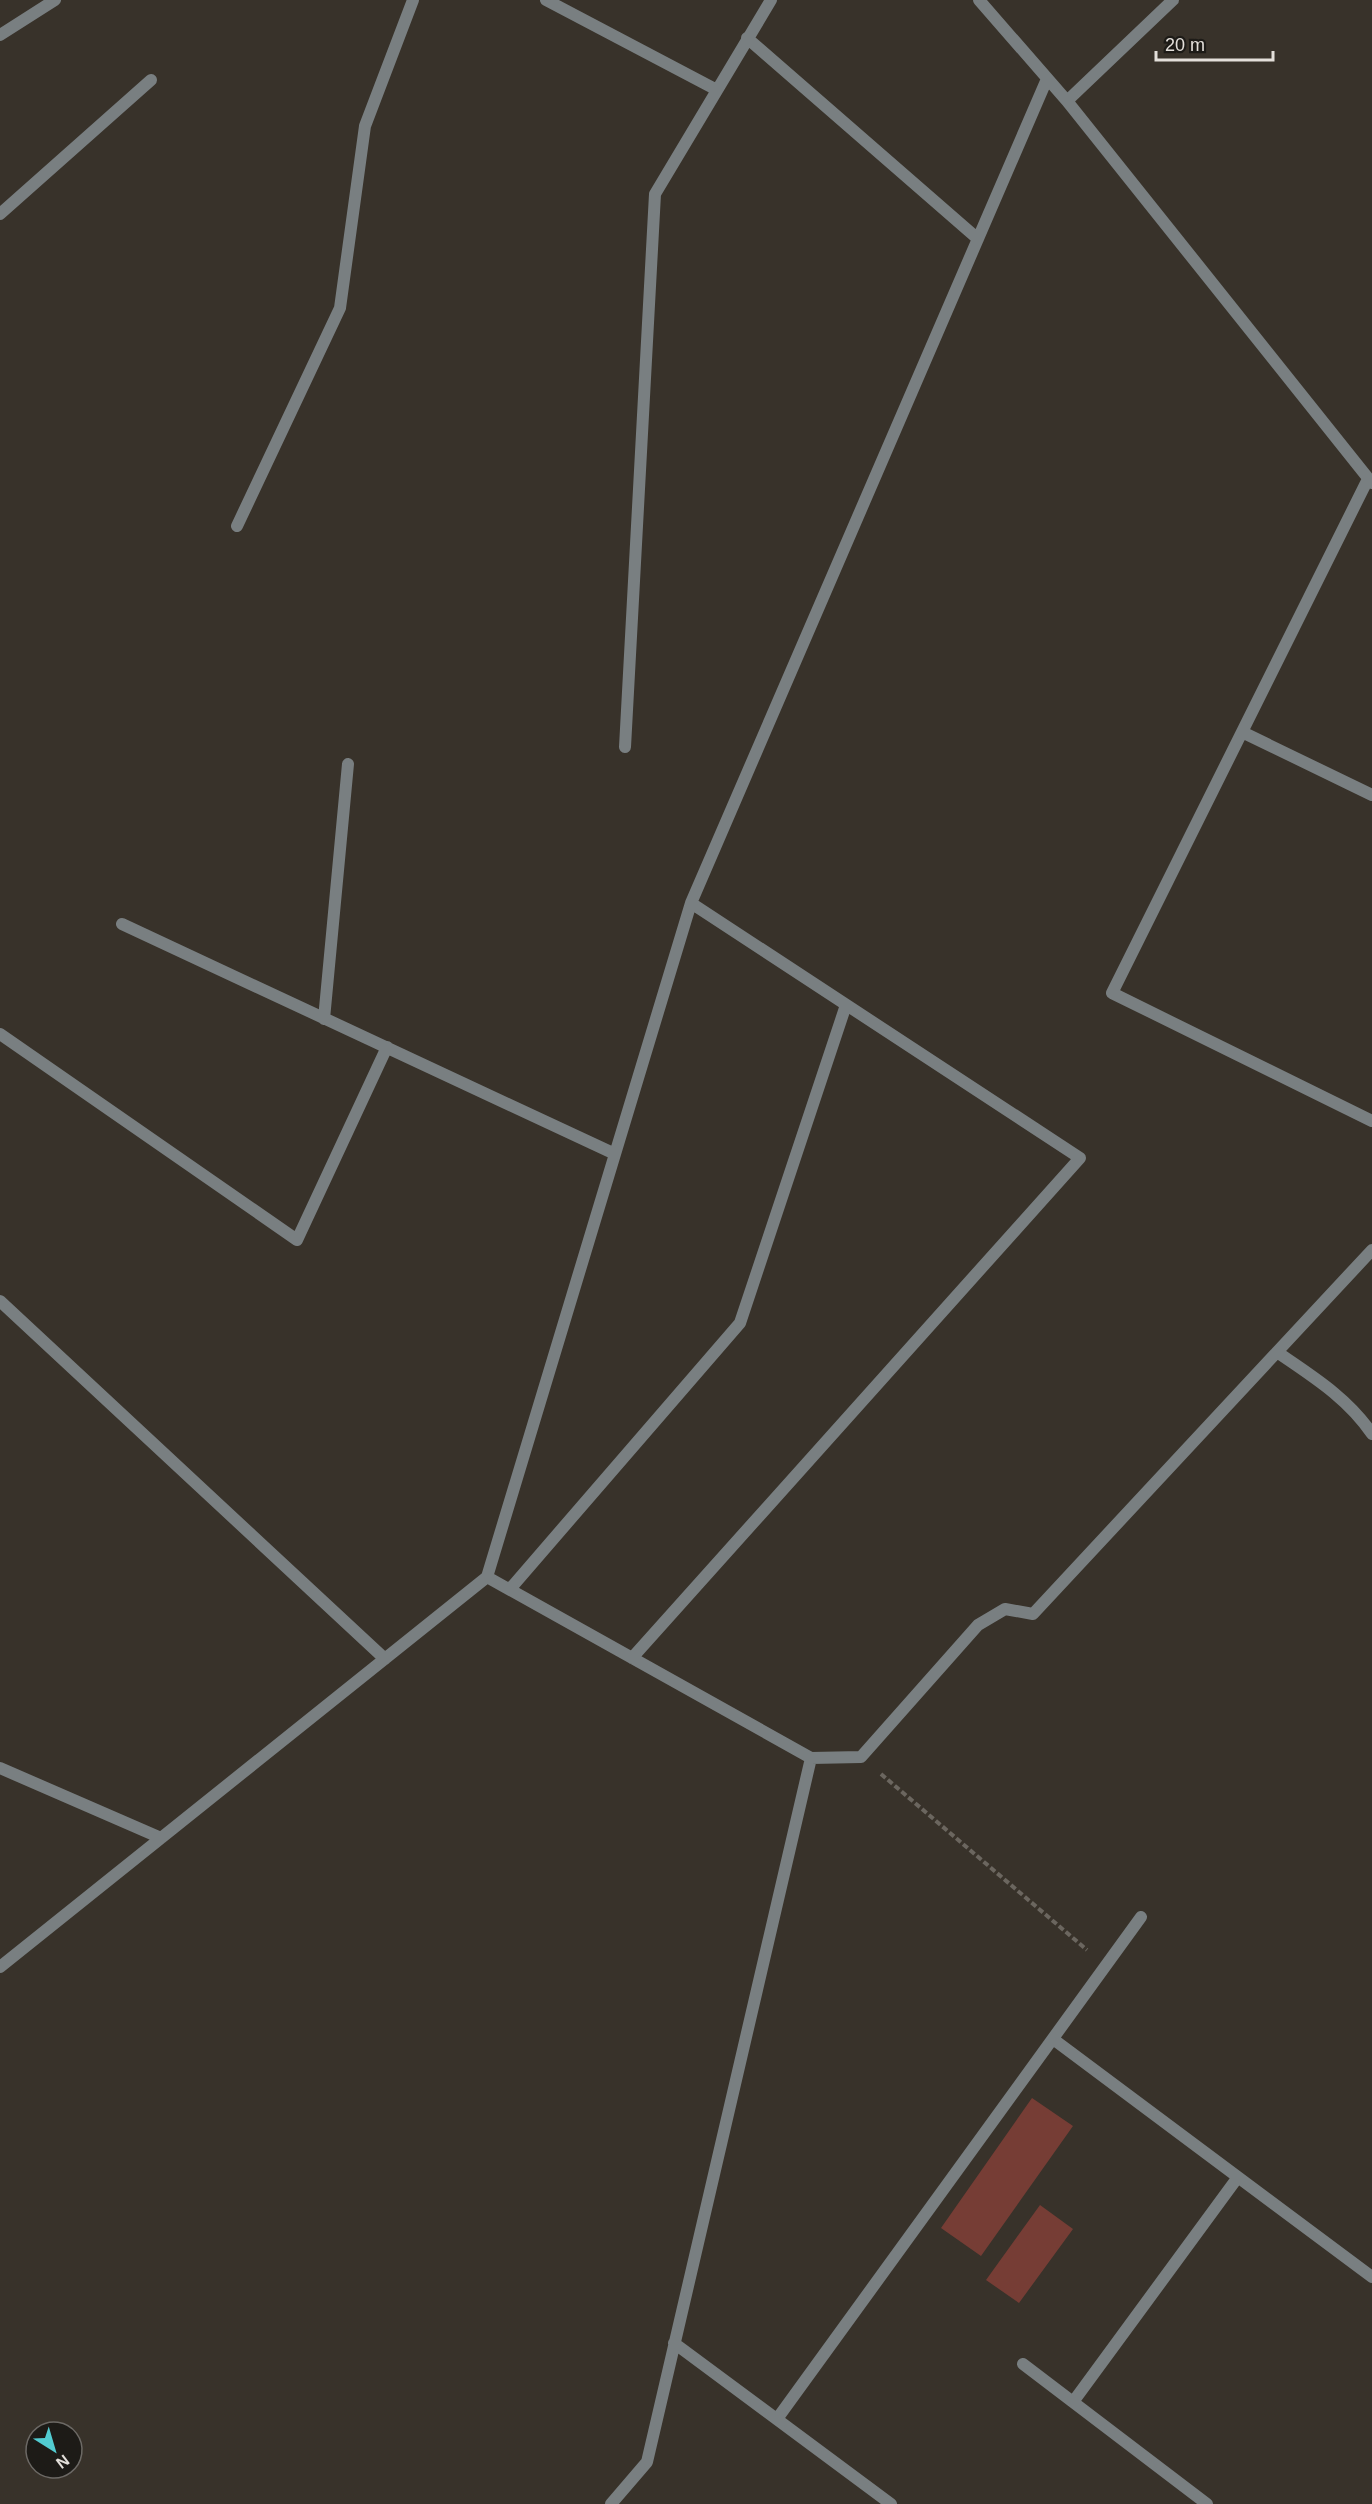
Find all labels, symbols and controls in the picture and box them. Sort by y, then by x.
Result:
scale bar [1156,24,1273,62]
text: 20 m [1165,35,1205,55]
north arrow [24,2420,84,2480]
text: N [53,2451,72,2472]

